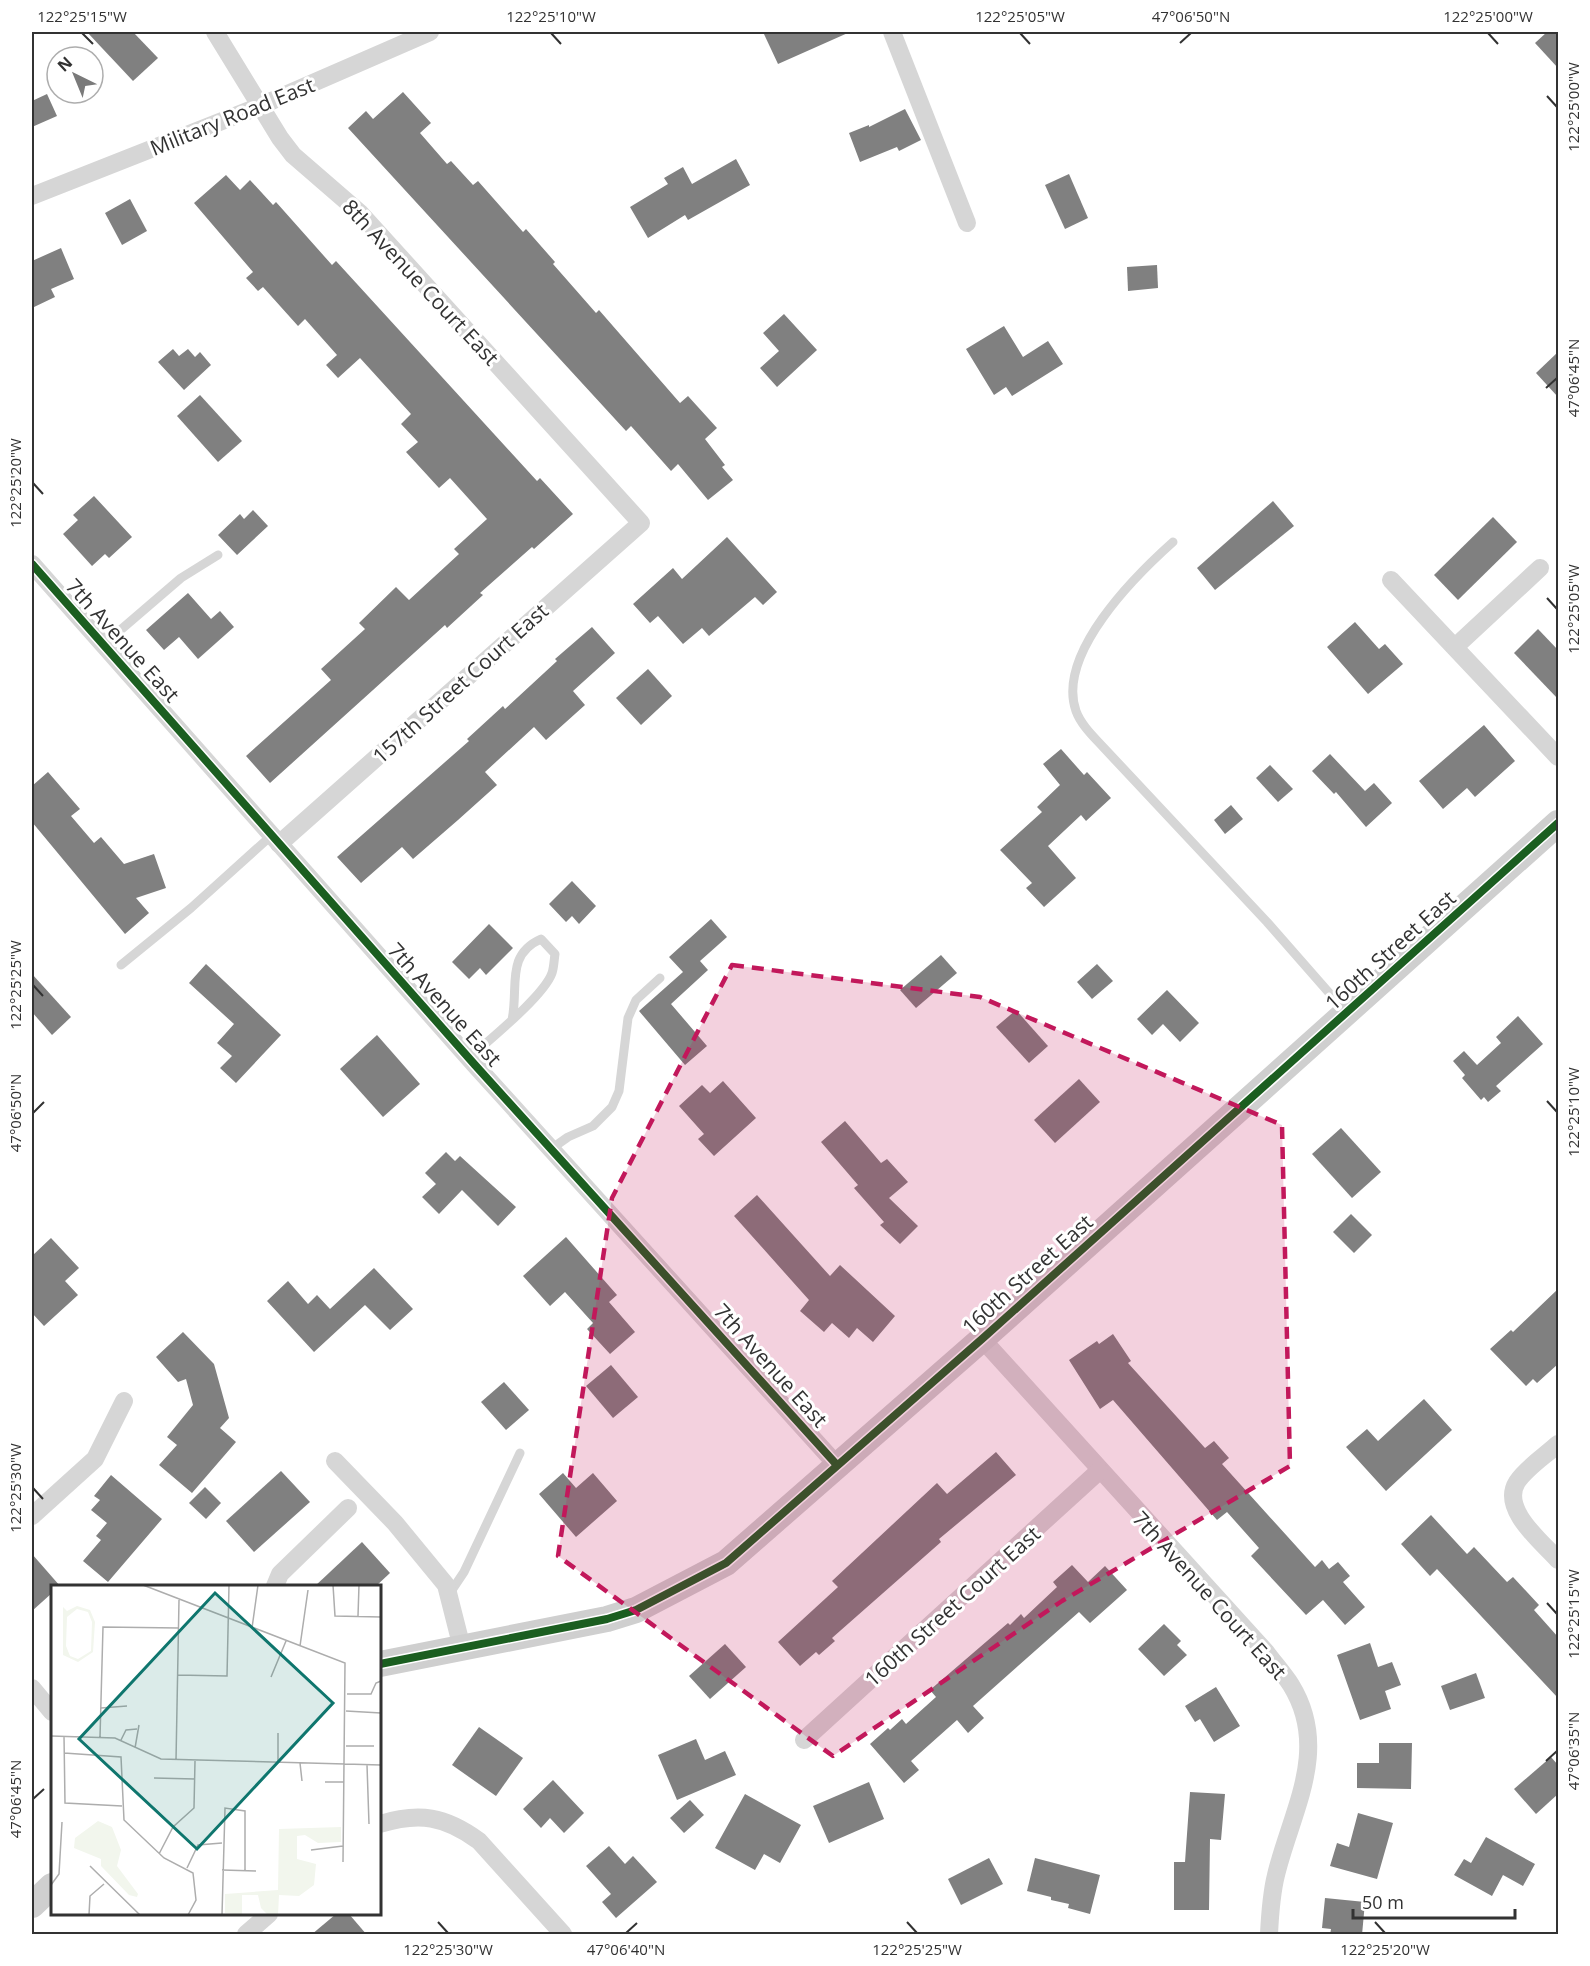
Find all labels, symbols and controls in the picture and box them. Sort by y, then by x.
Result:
text: 122°25'15"W [37,6,127,26]
text: 122°25'10"W [506,6,596,26]
text: 122°25'05"W [975,6,1065,26]
text: 47°06'50"N [1152,6,1230,26]
text: 122°25'00"W [1443,6,1533,26]
north arrow [45,45,105,105]
text: N [53,52,77,77]
text: 122°25'00"W [1563,62,1583,152]
street label: Military Road East [146,70,318,162]
street label: 8th Avenue Court East [337,193,505,371]
text: 47°06'45"N [1563,339,1583,417]
text: 122°25'20"W [5,438,25,528]
text: 122°25'05"W [1563,564,1583,654]
street label: 7th Avenue East [60,572,186,708]
street label: 157th Street Court East [366,597,554,769]
street label: 160th Street East [1319,884,1461,1016]
street label: 7th Avenue East [382,936,508,1072]
text: 122°25'25"W [5,940,25,1030]
text: 122°25'10"W [1563,1067,1583,1157]
text: 47°06'50"N [5,1074,25,1152]
street label: 160th Street East [956,1208,1098,1340]
street label: 7th Avenue East [708,1297,834,1433]
text: 122°25'30"W [5,1443,25,1533]
street label: 7th Avenue Court East [1127,1505,1293,1685]
street label: 160th Street Court East [858,1520,1046,1692]
text: 122°25'15"W [1563,1569,1583,1659]
inset map [51,1585,381,1915]
text: 47°06'35"N [1563,1712,1583,1790]
text: 47°06'45"N [5,1760,25,1838]
scale bar [1353,1882,1515,1920]
text: 50 m [1362,1890,1404,1914]
text: 122°25'30"W [403,1939,493,1959]
text: 47°06'40"N [587,1939,665,1959]
text: 122°25'25"W [872,1939,962,1959]
text: 122°25'20"W [1340,1939,1430,1959]

